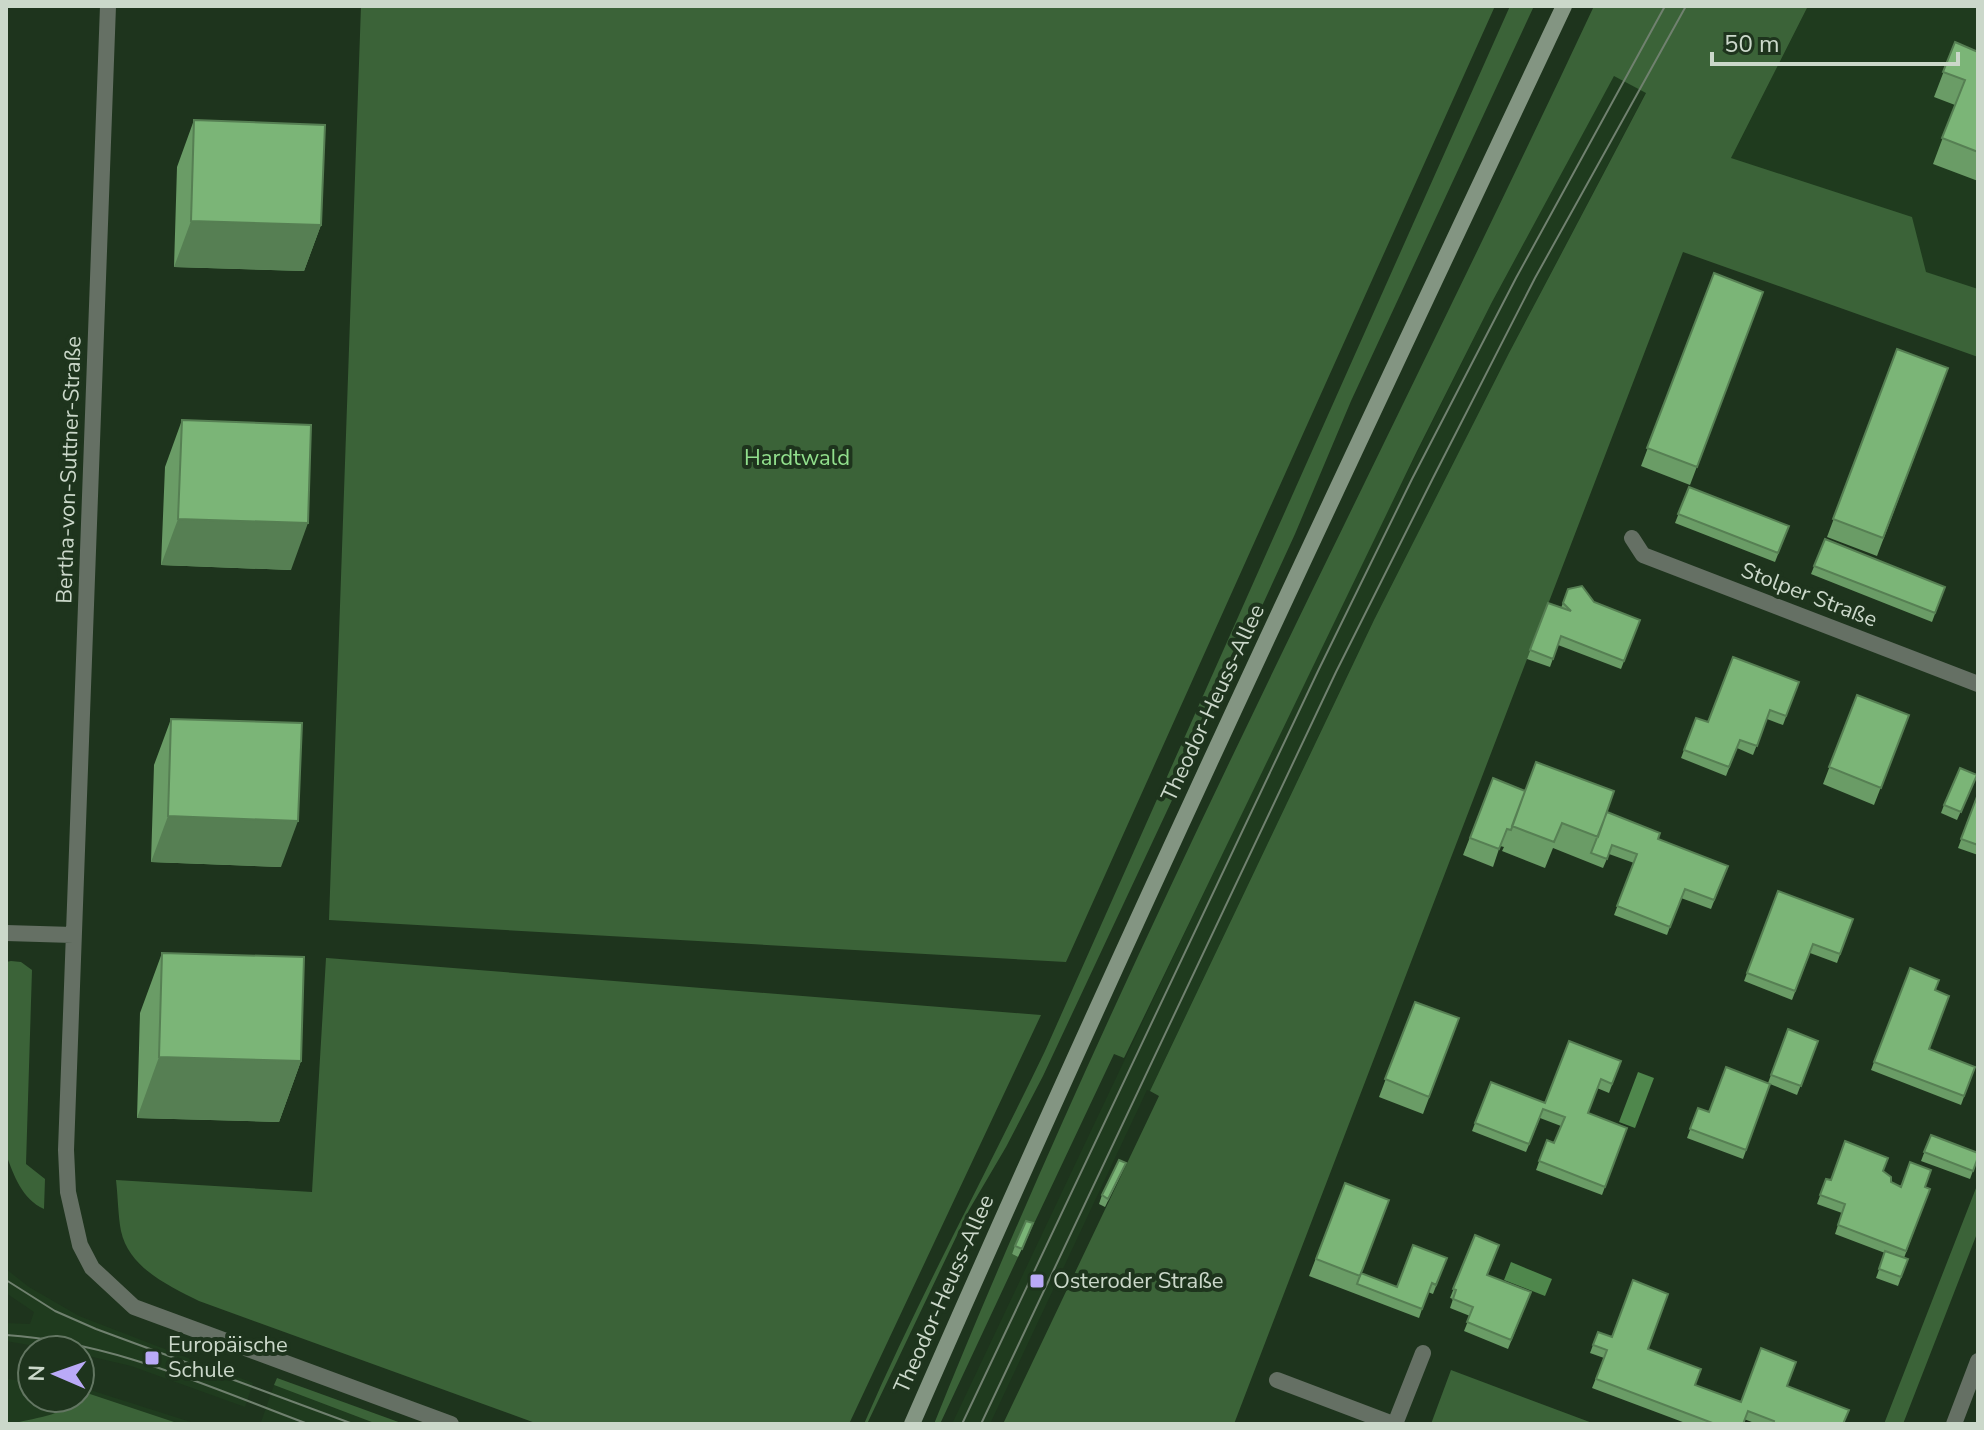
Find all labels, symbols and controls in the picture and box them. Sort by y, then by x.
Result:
scale bar [1712,16,1958,66]
text: 50 m [1724,28,1780,60]
street label: Bertha-von-Suttner-Straße [49,336,89,604]
park label: Hardtwald [744,443,850,473]
street label: Stolper Straße [1737,555,1881,635]
street label: Theodor-Heuss-Allee [1154,599,1272,807]
street label: Theodor-Heuss-Allee [887,1190,1001,1398]
place label: Osteroder Straße [1053,1266,1224,1296]
marker: Osteroder Straße [1028,1272,1046,1290]
place label: Europäische Schule [168,1330,288,1385]
north arrow [16,1334,96,1414]
marker: Europäische Schule [143,1349,161,1367]
text: N [22,1365,52,1382]

